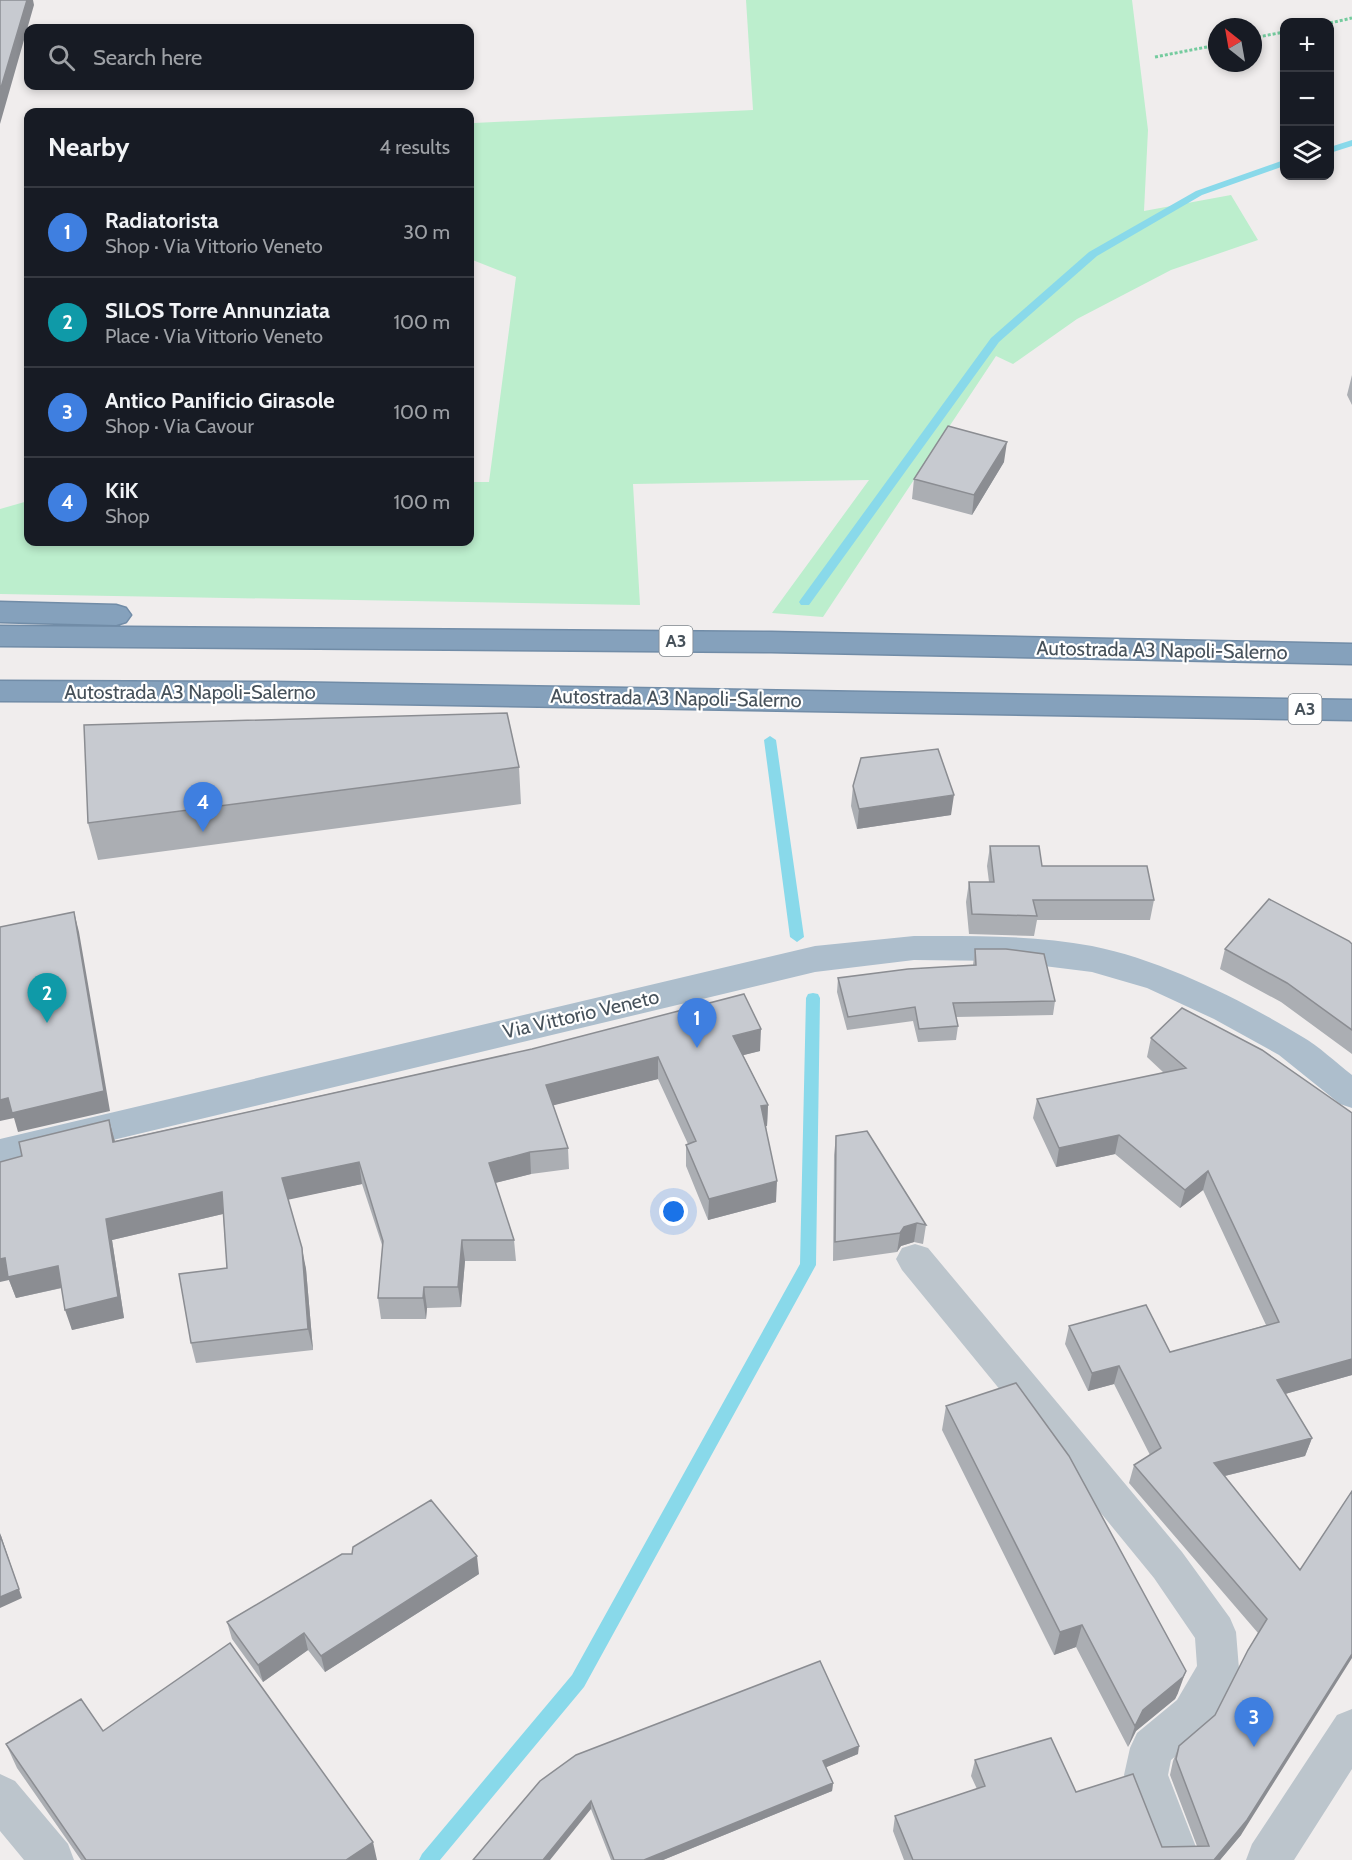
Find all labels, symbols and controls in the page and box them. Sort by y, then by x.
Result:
north arrow [1208,18,1262,72]
map controls [1280,18,1334,180]
button: + [1280,18,1334,72]
search box [24,24,474,90]
icon: search [45,41,78,74]
text: Search here [93,44,202,71]
button: − [1280,72,1334,126]
button: layers [1280,126,1334,180]
text: Nearby [48,131,129,163]
text: 4 results [379,135,450,159]
text: Radiatorista [105,207,219,234]
text: 1 [64,220,71,244]
text: 30 m [403,220,450,244]
text: Shop · Via Vittorio Veneto [105,234,323,258]
text: SILOS Torre Annunziata [105,297,330,324]
text: 2 [62,310,73,334]
text: 100 m [394,310,450,334]
text: Place · Via Vittorio Veneto [105,324,323,348]
text: Antico Panificio Girasole [105,387,335,414]
text: 3 [62,400,73,424]
text: 100 m [394,400,450,424]
text: Shop · Via Cavour [105,414,254,438]
text: KiK [105,477,138,504]
text: 4 [61,490,74,514]
text: 100 m [394,490,450,514]
text: Shop [105,504,150,528]
road number: A3 [660,626,692,656]
street label: Autostrada A3 Napoli-Salerno [1036,636,1288,664]
street label: Autostrada A3 Napoli-Salerno [64,680,316,704]
street label: Autostrada A3 Napoli-Salerno [550,684,802,712]
road number: A3 [1288,694,1322,724]
pin: 4 [184,782,222,832]
pin: 2 [28,974,66,1023]
street label: Via Vittorio Veneto [501,984,661,1044]
pin: 1 [678,998,716,1048]
your location [659,1197,688,1226]
pin: 3 [1234,1698,1274,1747]

